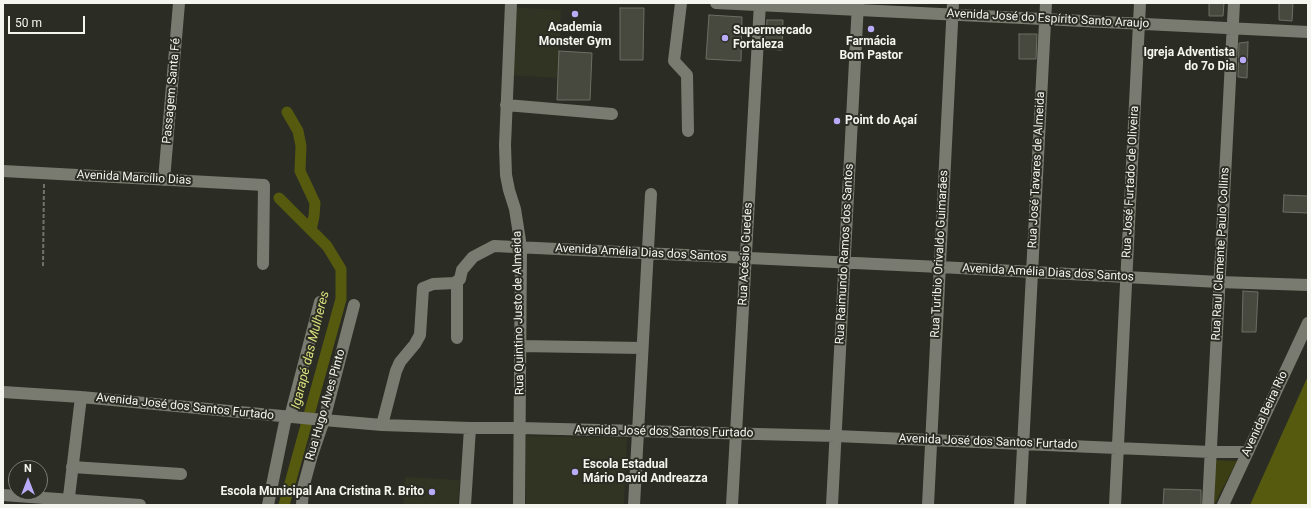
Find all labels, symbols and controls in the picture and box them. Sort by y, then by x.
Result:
street label: Avenida José do Espírito Santo Araujo [946,7,1150,31]
scale bar [10,8,87,34]
marker: Academia Monster Gym [570,9,580,19]
text: 50 m [15,16,42,30]
place label: Academia Monster Gym [539,21,611,49]
place label: Supermercado Fortaleza [733,24,812,52]
marker: Farmácia Bom Pastor [866,24,876,34]
marker: Supermercado Fortaleza [720,33,730,43]
place label: Farmácia Bom Pastor [839,35,903,63]
street label: Passagem Santa Fé [160,38,184,144]
place label: Igreja Adventista do 7o Dia [1143,46,1235,74]
marker: Igreja Adventista do 7o Dia [1238,55,1248,65]
street label: Rua José Tavares de Almeida [1026,91,1048,249]
street label: Rua José Furtado de Oliveira [1120,105,1142,259]
place label: Point do Açaí [845,114,917,128]
marker: Point do Açaí [832,116,842,126]
street label: Rua Raimundo Ramos dos Santos [833,163,857,345]
street label: Rua Raul Clemente Paulo Collins [1209,167,1233,341]
street label: Avenida Marcílio Dias [76,168,192,188]
street label: Rua Turibio Orivaldo Guimarães [928,170,952,338]
street label: Rua Acésio Guedes [736,202,756,306]
street label: Rua Quintino Justo de Almeida [510,231,528,395]
street label: Avenida Amélia Dias dos Santos [555,241,727,265]
street label: Avenida Amélia Dias dos Santos [962,261,1134,285]
water label: Igarapé das Mulheres [289,289,333,411]
street label: Rua Hugo Alves Pinto [303,348,349,462]
street label: Avenida Beira Rio [1239,369,1291,459]
street label: Avenida José dos Santos Furtado [95,390,275,424]
street label: Avenida José dos Santos Furtado [574,423,754,441]
street label: Avenida José dos Santos Furtado [898,432,1078,452]
place label: Escola Estadual Mário David Andreazza [583,458,708,486]
north arrow [8,460,48,500]
text: N [24,462,32,475]
marker: Escola Estadual Mário David Andreazza [570,467,580,477]
place label: Escola Municipal Ana Cristina R. Brito [221,485,424,499]
marker: Escola Municipal Ana Cristina R. Brito [427,487,437,497]

